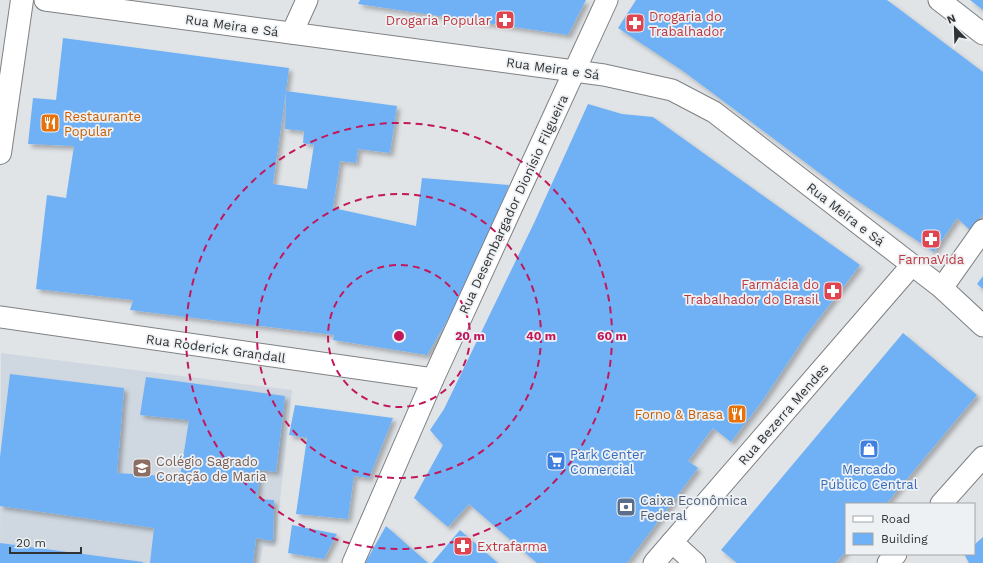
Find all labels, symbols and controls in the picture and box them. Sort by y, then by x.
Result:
north arrow [935,8,975,48]
pharmacy icon: Drogaria Popular [494,9,516,31]
place label: Drogaria do Trabalhador [649,9,725,39]
street label: Rua Meira e Sá [184,12,280,40]
pharmacy icon: Drogaria do Trabalhador [624,12,646,34]
text: N [945,12,958,27]
place label: Drogaria Popular [386,13,491,28]
street label: Rua Meira e Sá [505,55,601,83]
street label: Rua Desembargador Dionísio Filgueira [456,92,571,316]
place label: Restaurante Popular [64,109,141,139]
restaurant icon: Restaurante Popular [39,112,61,134]
street label: Rua Meira e Sá [804,180,888,250]
pharmacy icon: FarmaVida [920,228,942,250]
place label: FarmaVida [898,252,965,267]
place label: Farmácia do Trabalhador do Brasil [684,277,819,307]
pharmacy icon: Farmácia do Trabalhador do Brasil [822,280,844,302]
centre of rings [392,329,406,343]
text: 20 m [455,329,485,343]
text: 40 m [526,329,556,343]
text: 60 m [597,329,627,343]
street label: Rua Roderick Grandall [145,331,287,366]
street label: Rua Bezerra Mendes [735,360,832,468]
restaurant icon: Forno & Brasa [726,403,748,425]
place label: Forno & Brasa [635,407,724,422]
shop icon: Mercado Público Central [858,438,880,460]
place label: Park Center Comercial [570,447,645,477]
supermarket icon: Park Center Comercial [545,450,567,472]
place label: Colégio Sagrado Coração de Maria [156,454,267,484]
school or university icon: Colégio Sagrado Coração de Maria [131,457,153,479]
place label: Mercado Público Central [820,462,918,492]
place label: Caixa Econômica Federal [640,493,748,523]
bank icon: Caixa Econômica Federal [615,496,637,518]
legend [845,503,975,555]
text: Road [881,512,910,526]
scale bar [10,529,81,555]
text: Building [881,532,928,546]
pharmacy icon: Extrafarma [452,535,474,557]
text: 20 m [16,536,46,550]
place label: Extrafarma [477,539,548,554]

